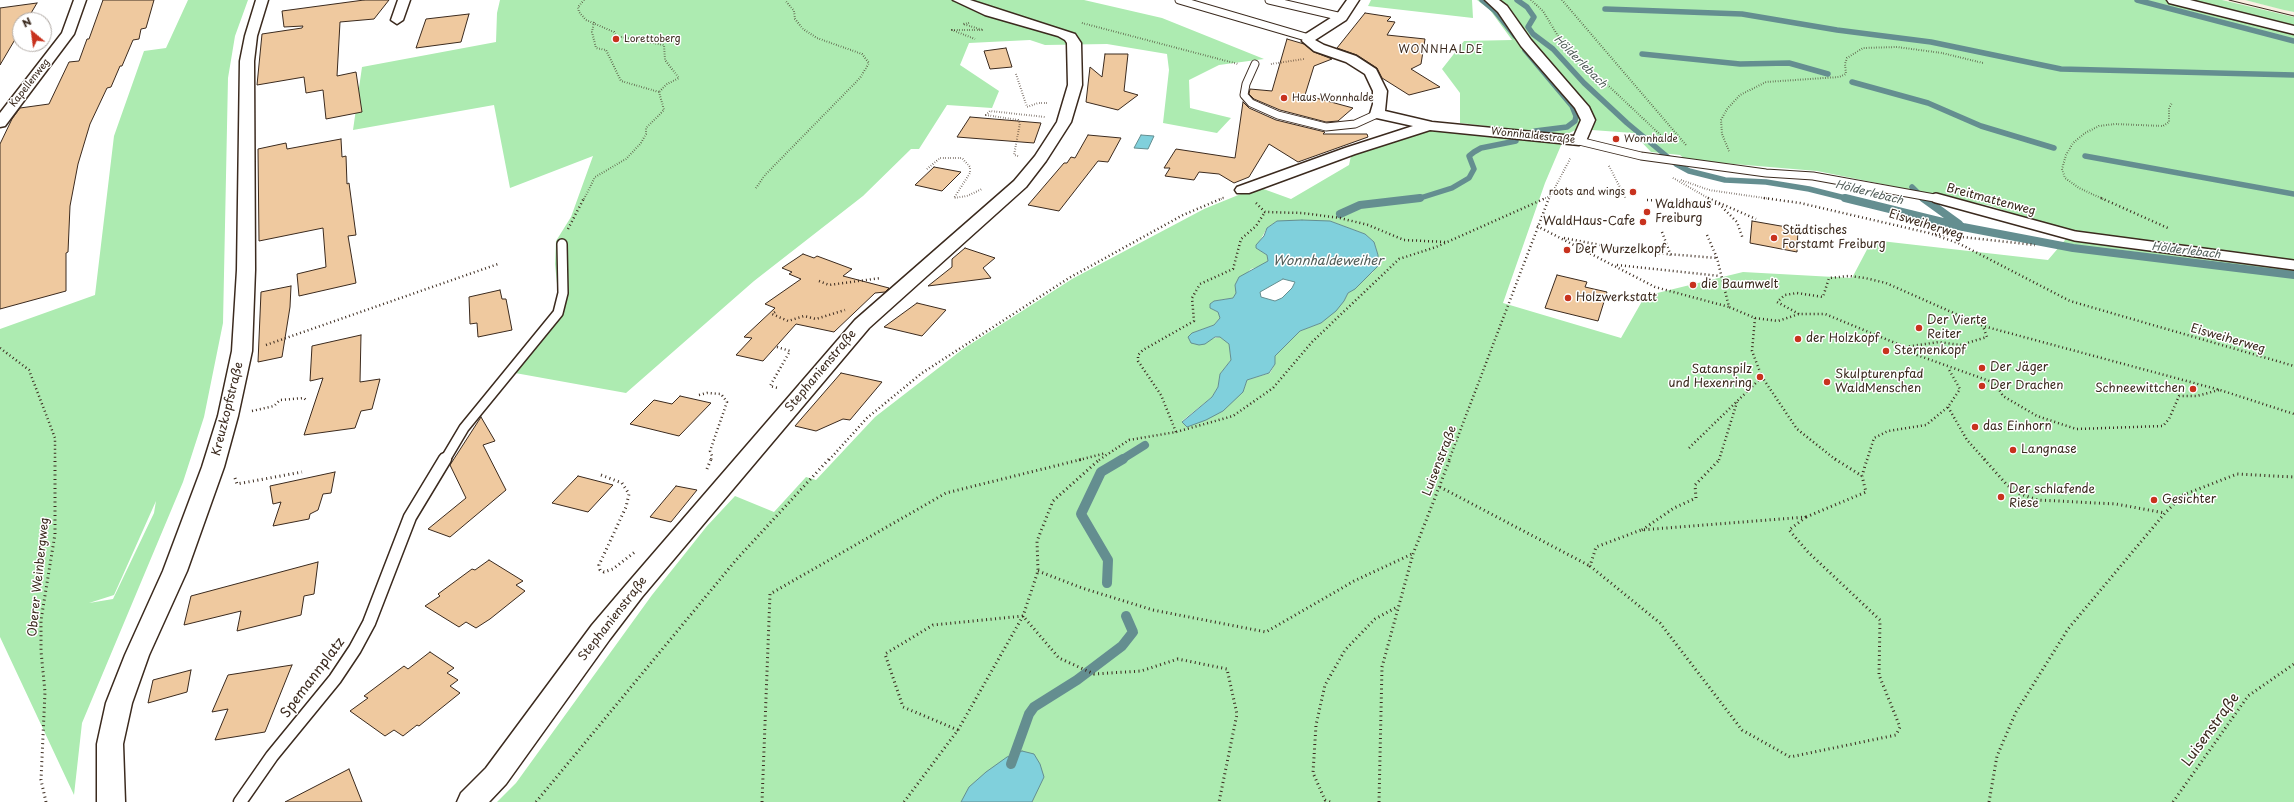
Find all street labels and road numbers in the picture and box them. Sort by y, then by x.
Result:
street label: Kapellenweg [7,56,53,110]
street label: Wonnhaldestraße [1490,126,1576,146]
street label: Breitmattenweg [1945,181,2037,219]
street label: Eisweiherweg [1887,207,1965,243]
street label: Eisweiherweg [2189,321,2267,357]
street label: Stephanienstraße [782,327,860,415]
street label: Kreuzkopfstraße [209,361,247,457]
street label: Luisenstraße [1420,424,1460,498]
street label: Oberer Weinbergweg [26,517,52,637]
street label: Stephanienstraße [576,574,650,664]
street label: Spemannplatz [277,635,349,721]
street label: Luisenstraße [2179,690,2243,770]

